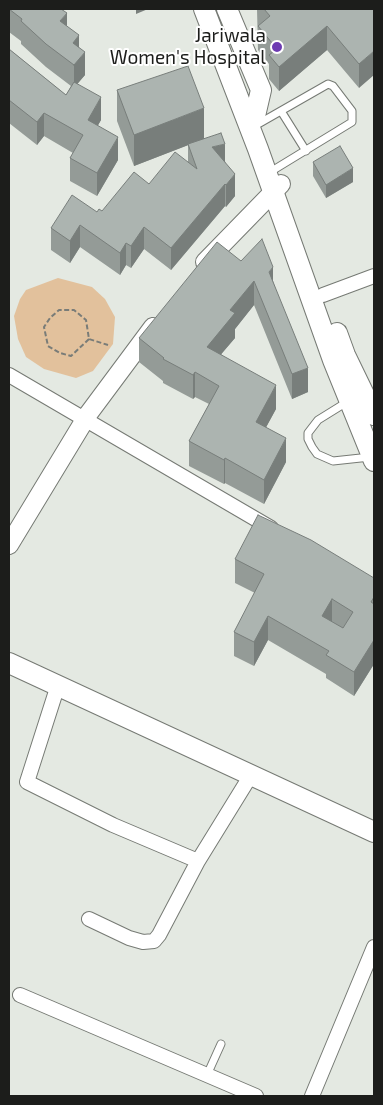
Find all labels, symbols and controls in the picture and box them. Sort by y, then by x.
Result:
place label: Jariwala Women's Hospital [110,25,266,69]
marker: Jariwala Women's Hospital [270,40,284,54]

